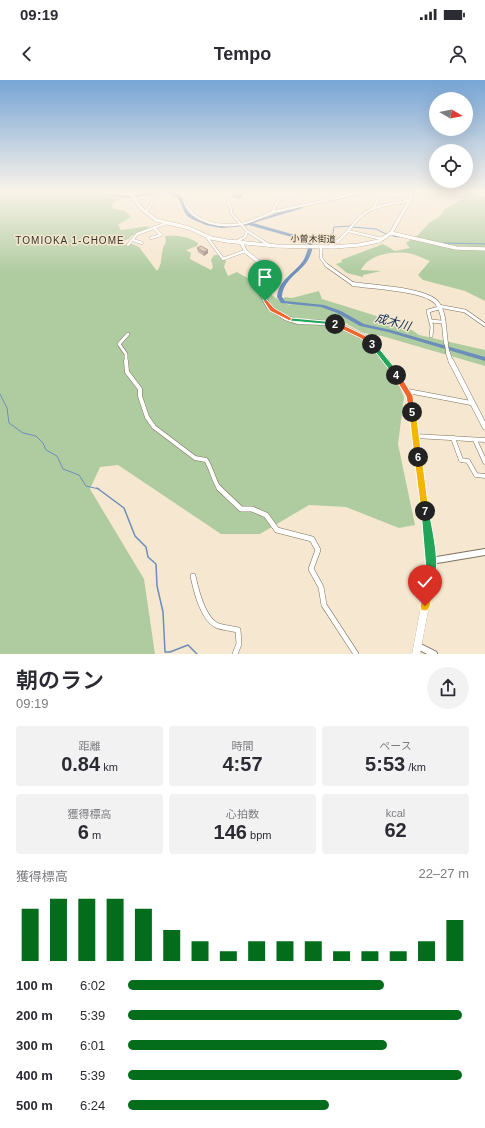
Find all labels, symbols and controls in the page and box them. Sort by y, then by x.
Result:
text: 09:19 [20,6,58,23]
icon: back [16,43,38,65]
icon: person [447,43,469,65]
text: Tempo [214,44,271,64]
north arrow [429,92,473,136]
map controls [429,92,473,188]
button: locate [429,144,473,188]
street label: 小曽木街道 [290,234,336,244]
district label: TOMIOKA 1-CHOME [15,235,125,246]
pin [248,260,282,301]
icon: arrive [254,266,276,288]
water label: 成木川 [374,311,414,334]
pin: 2 [325,314,345,334]
text: 2 [332,318,338,330]
pin: 3 [362,334,382,354]
text: 3 [369,338,375,350]
pin: 4 [386,365,406,385]
text: 4 [393,369,399,381]
pin: 5 [402,402,422,422]
text: 5 [409,406,415,418]
pin: 6 [408,447,428,467]
text: 6 [415,451,421,463]
pin: 7 [415,501,435,521]
text: 7 [422,505,428,517]
pin [408,565,442,606]
icon: check [414,571,436,593]
button: share [427,667,469,709]
text: 朝のラン [16,668,104,693]
text: 09:19 [16,696,49,711]
text: 距離 [79,740,101,752]
text: 時間 [232,740,254,752]
text: ペース [379,740,412,752]
text: 0.84 [61,753,100,775]
text: 4:57 [222,753,263,775]
text: 5:53 [365,753,405,775]
text: km [100,761,118,773]
text: /km [405,761,426,773]
text: kcal [386,807,405,819]
text: 獲得標高 [68,808,112,820]
text: 心拍数 [226,808,259,820]
text: 62 [384,819,407,841]
text: 6 [78,821,89,843]
text: 146 [214,821,247,843]
text: m [89,829,101,841]
text: bpm [247,829,271,841]
text: 22–27 m [418,866,469,881]
text: 獲得標高 [16,869,68,884]
text: 100 m [16,978,53,993]
text: 6:02 [80,978,105,993]
text: 200 m [16,1008,53,1023]
text: 5:39 [80,1008,105,1023]
text: 300 m [16,1038,53,1053]
text: 6:01 [80,1038,105,1053]
text: 400 m [16,1068,53,1083]
text: 5:39 [80,1068,105,1083]
text: 500 m [16,1098,53,1113]
text: 6:24 [80,1098,105,1113]

